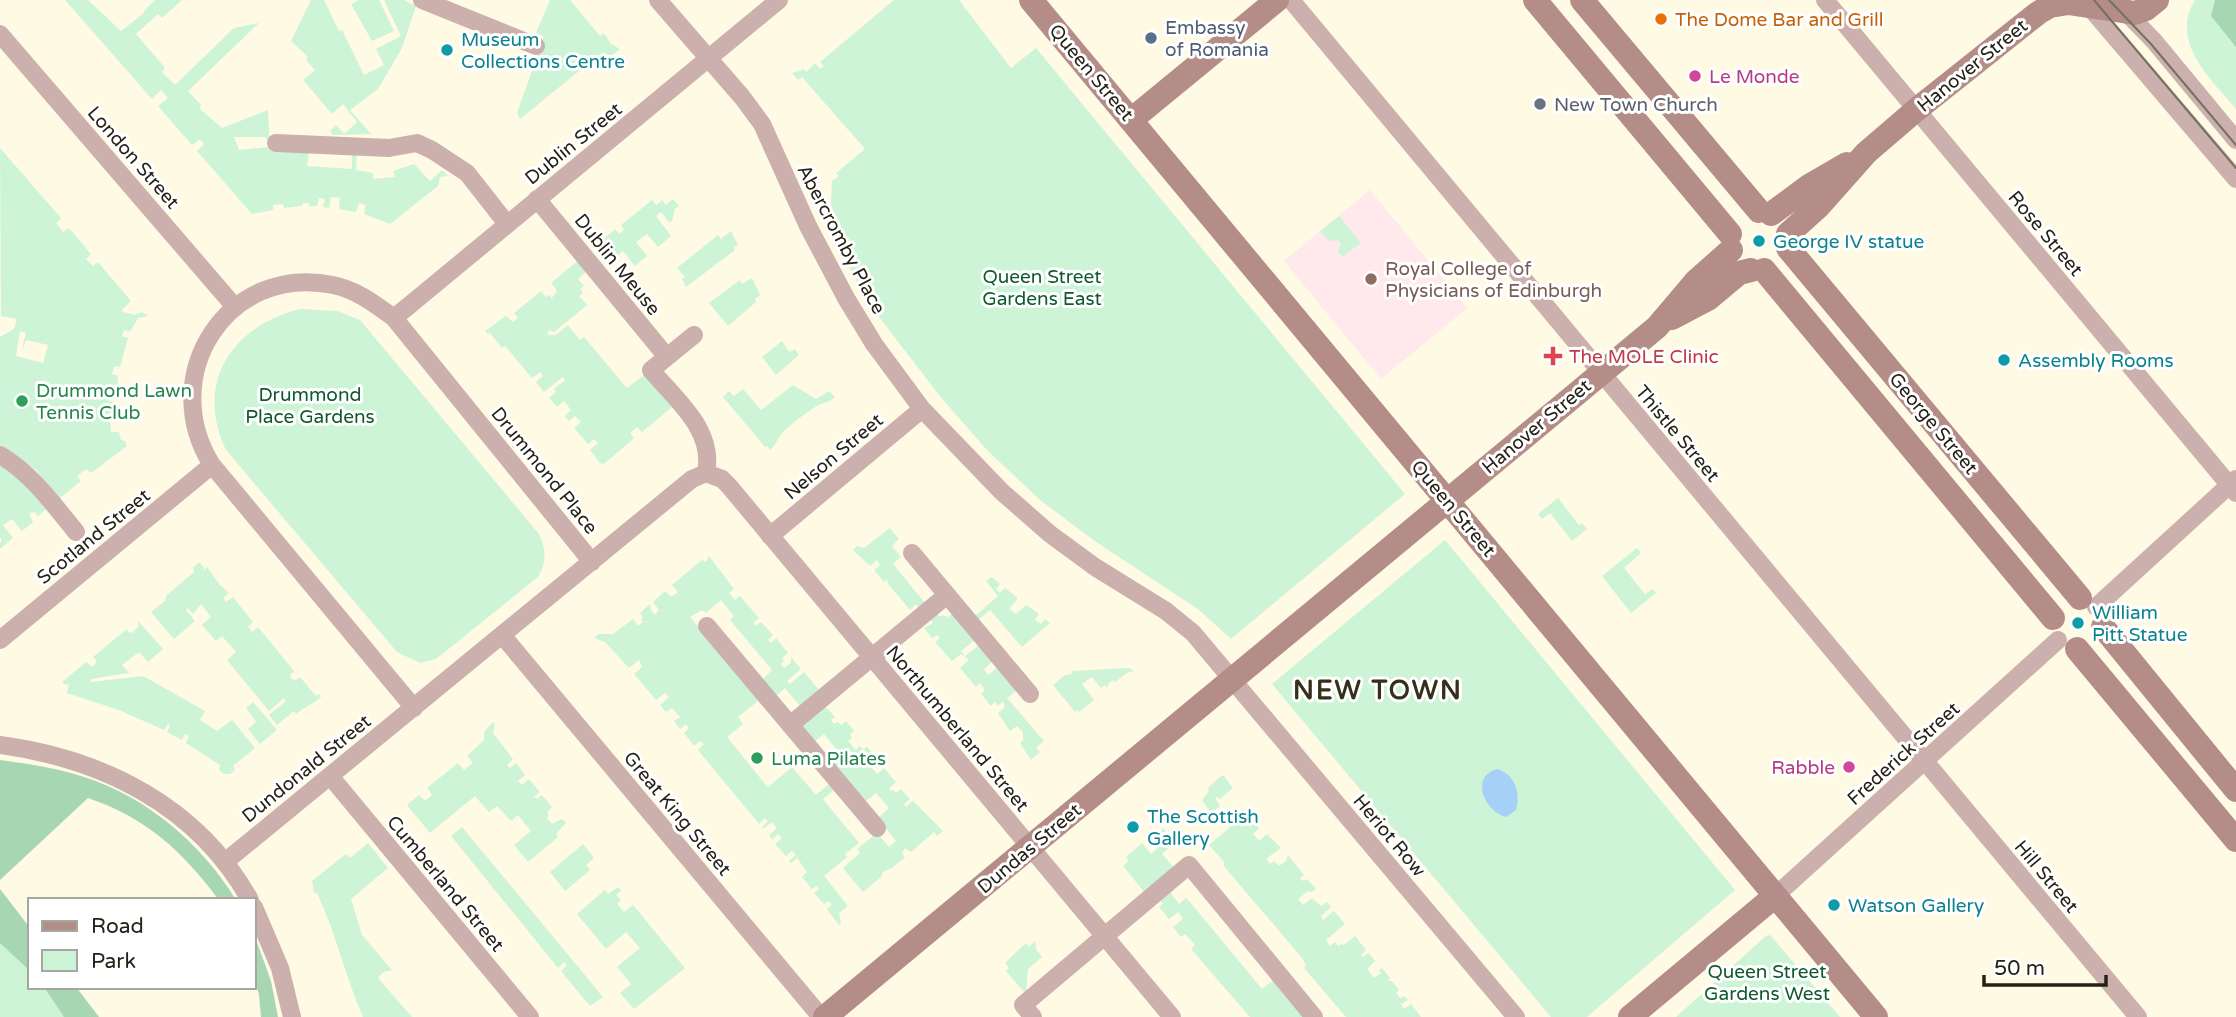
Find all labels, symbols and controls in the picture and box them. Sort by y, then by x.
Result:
place label: The Dome Bar and Grill [1675,9,1883,31]
marker: The Dome Bar and Grill [1653,11,1669,27]
street label: Hanover Street [1913,15,2032,117]
place label: Embassy of Romania [1165,17,1269,61]
street label: Queen Street [1045,20,1138,125]
place label: Museum Collections Centre [461,29,625,73]
marker: Embassy of Romania [1143,30,1159,46]
marker: Museum Collections Centre [439,42,455,58]
place label: Le Monde [1709,66,1800,88]
marker: Le Monde [1687,68,1703,84]
place label: New Town Church [1554,94,1718,116]
marker: New Town Church [1532,96,1548,112]
street label: Dublin Street [521,98,626,189]
street label: London Street [83,102,184,213]
street label: Abercromby Place [792,161,890,318]
street label: Rose Street [2003,187,2087,281]
street label: Dublin Meuse [570,210,665,320]
place label: George IV statue [1773,231,1924,253]
marker: George IV statue [1751,233,1767,249]
place label: Royal College of Physicians of Edinburgh [1385,258,1602,302]
park label: Queen Street Gardens East [982,266,1102,310]
marker: Royal College of Physicians of Edinburgh [1363,271,1379,287]
marker: The MOLE Clinic [1543,346,1563,366]
place label: The MOLE Clinic [1569,346,1719,368]
place label: Assembly Rooms [2018,350,2174,372]
marker: Assembly Rooms [1996,352,2012,368]
street label: George Street [1884,368,1982,479]
street label: Hanover Street [1478,375,1596,479]
place label: Drummond Lawn Tennis Club [36,380,192,424]
street label: Thistle Street [1631,381,1724,486]
park label: Drummond Place Gardens [245,384,375,428]
marker: Drummond Lawn Tennis Club [14,393,30,409]
street label: Drummond Place [486,403,602,538]
street label: Nelson Street [780,409,887,504]
street label: Queen Street [1407,456,1500,561]
street label: Scotland Street [33,485,154,589]
place label: William Pitt Statue [2092,602,2187,646]
marker: William Pitt Statue [2070,615,2086,631]
street label: Northumberland Street [881,641,1033,816]
district label: NEW TOWN [1293,675,1463,706]
street label: Frederick Street [1843,698,1964,810]
street label: Dundonald Street [238,710,375,827]
street label: Great King Street [619,747,735,880]
place label: Luma Pilates [771,748,886,770]
marker: Luma Pilates [749,750,765,766]
place label: Rabble [1771,757,1835,779]
marker: Rabble [1841,759,1857,775]
street label: Heriot Row [1349,790,1430,881]
street label: Dundas Street [973,799,1086,898]
place label: The Scottish Gallery [1147,806,1259,850]
street label: Cumberland Street [382,811,508,956]
marker: The Scottish Gallery [1125,819,1141,835]
street label: Hill Street [2010,836,2083,917]
place label: Watson Gallery [1848,895,1984,917]
marker: Watson Gallery [1826,897,1842,913]
legend [28,898,256,989]
text: Road [91,914,144,939]
scale bar [1984,944,2106,988]
text: Park [91,949,136,974]
text: 50 m [1994,956,2045,981]
park label: Queen Street Gardens West [1704,961,1830,1005]

